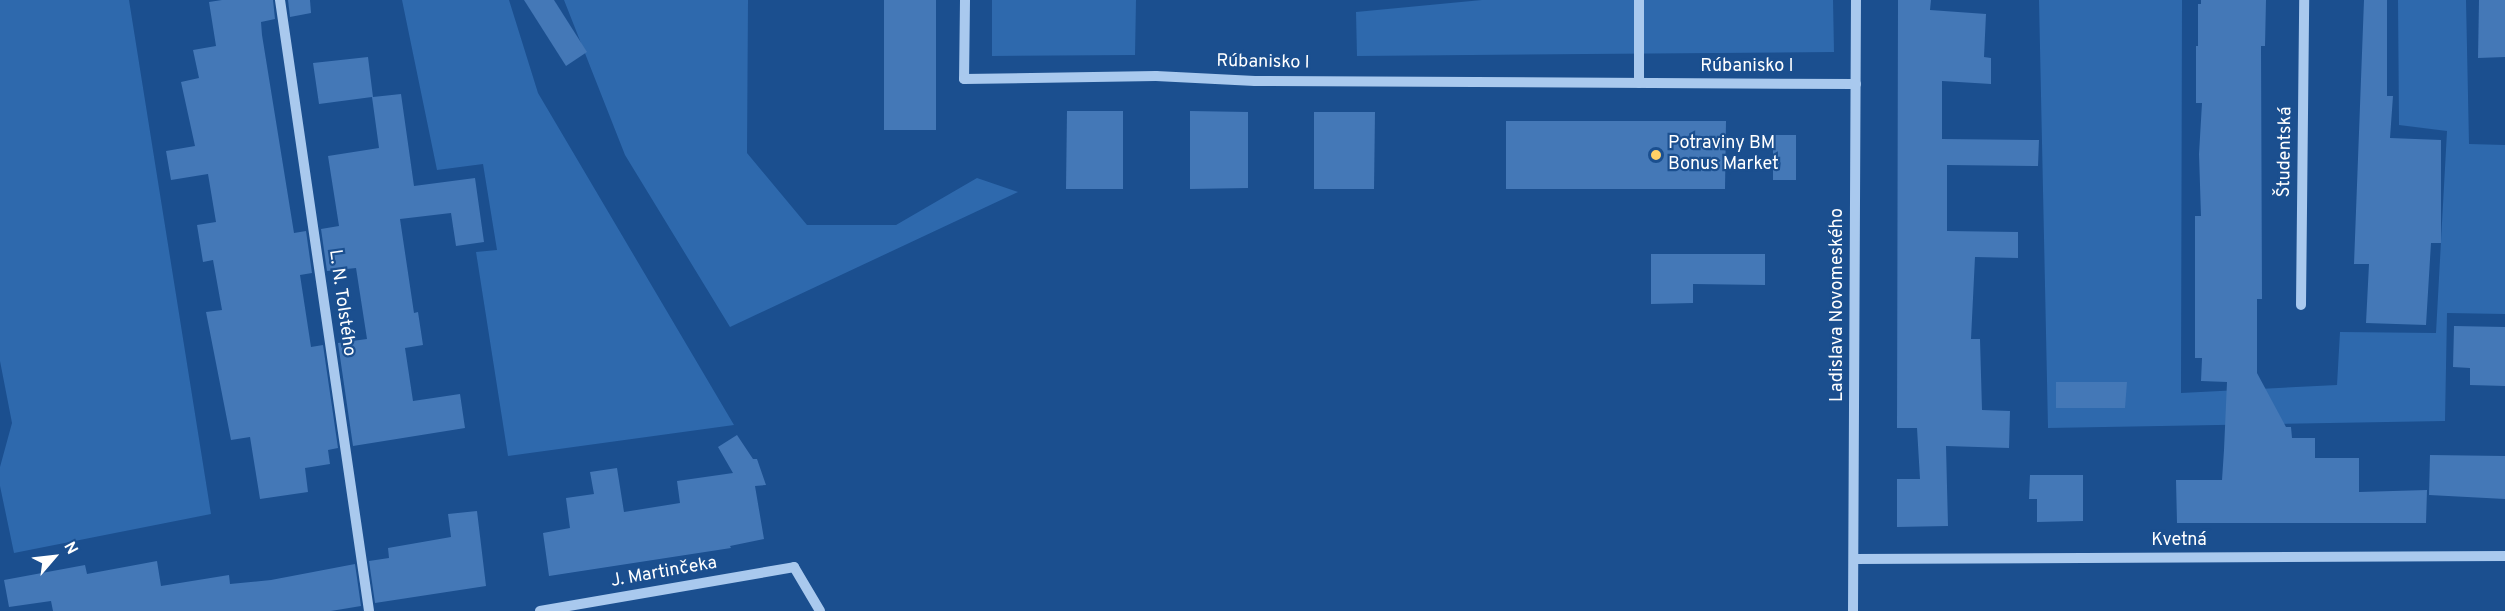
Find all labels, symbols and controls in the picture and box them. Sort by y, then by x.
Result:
street label: Rúbanisko I [1216,51,1310,75]
street label: Rúbanisko I [1700,56,1794,78]
street label: Študentská [2274,106,2298,198]
place label: Potraviny BM Bonus Market [1668,134,1779,176]
marker: Potraviny BM Bonus Market [1649,148,1663,162]
street label: Ladislava Novomeského [1827,208,1849,402]
street label: L. N. Tolstého [323,248,359,358]
north arrow [24,527,84,587]
street label: Kvetná [2151,530,2207,552]
text: N [58,539,81,558]
street label: J. Martinčeka [609,553,719,593]

